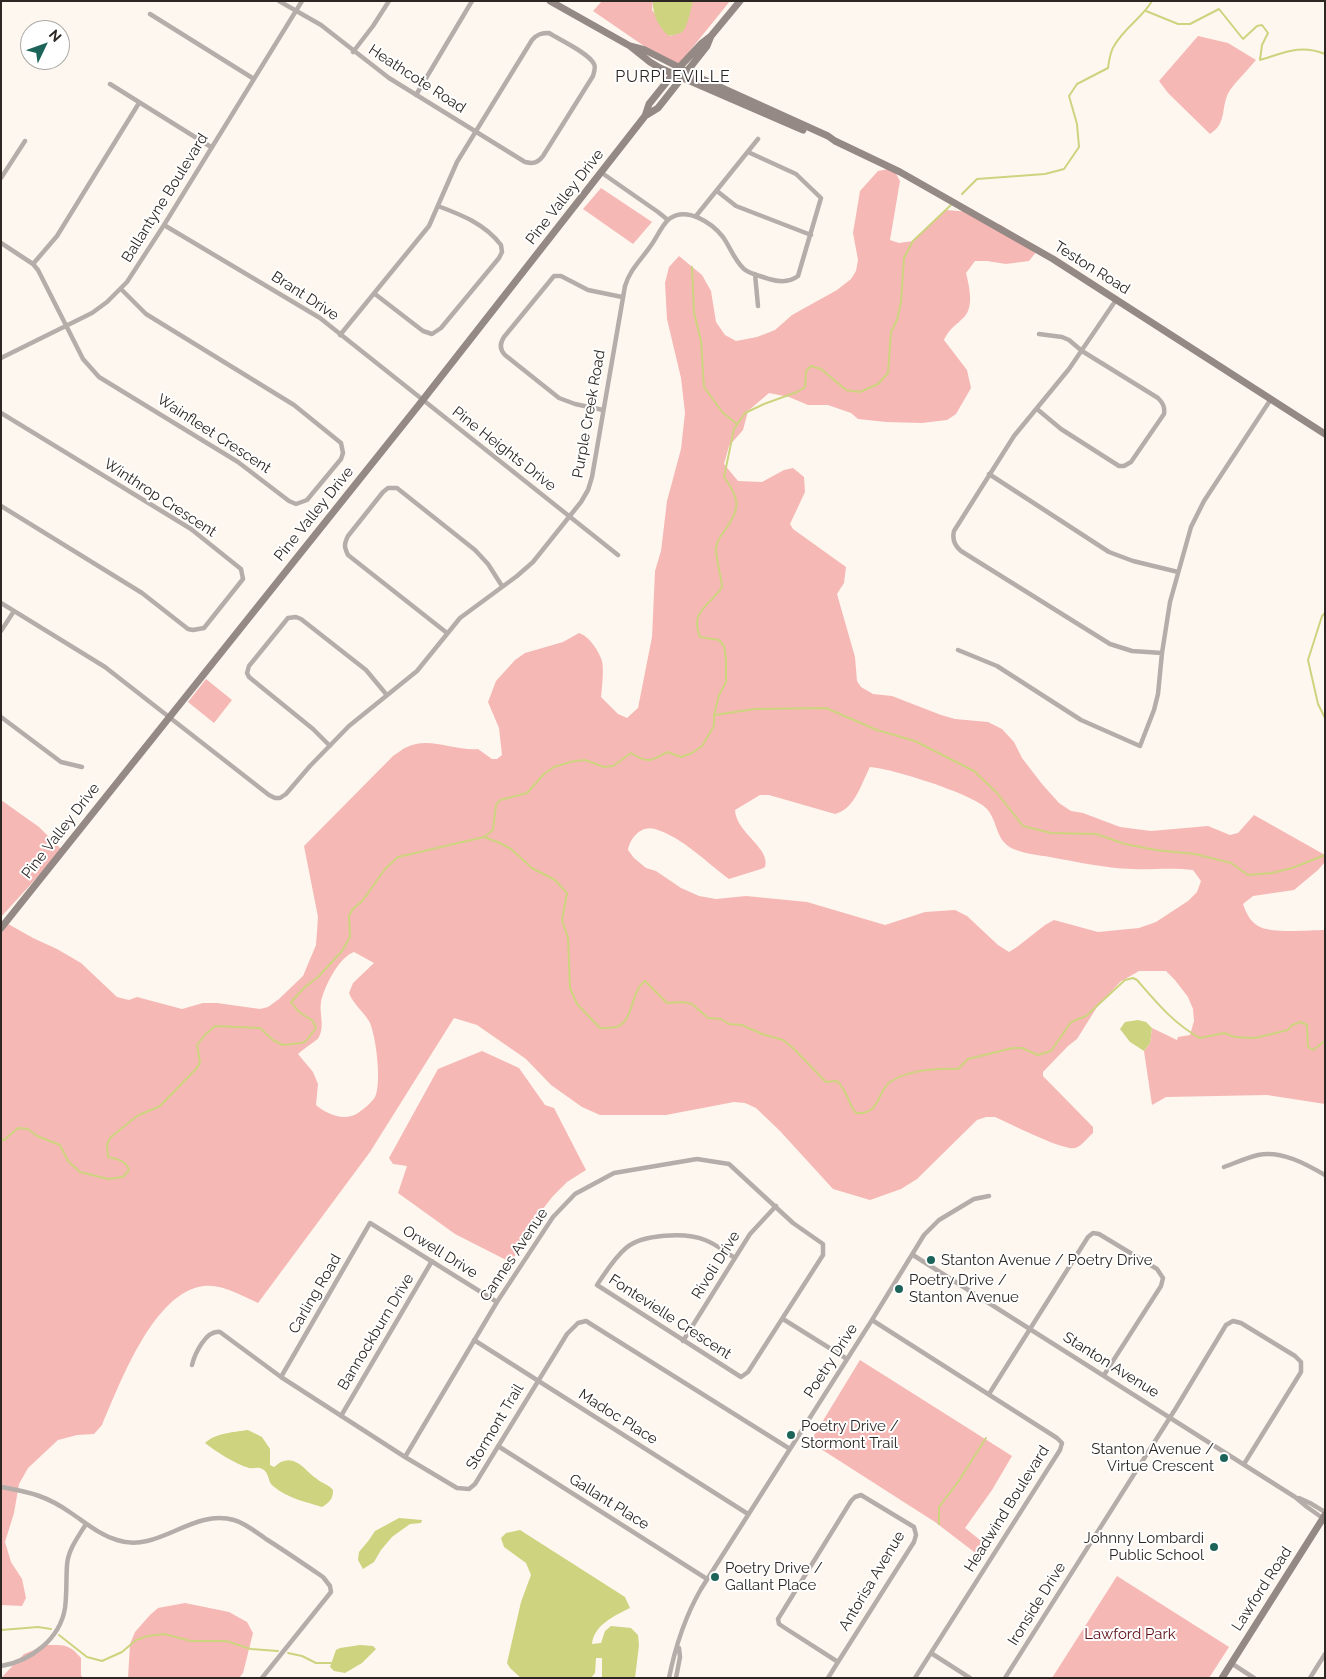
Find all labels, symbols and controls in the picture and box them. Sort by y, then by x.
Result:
north arrow [20,20,70,70]
text: N [46,26,65,45]
street label: Heathcote Road [365,41,469,117]
district label: PURPLEVILLE [614,67,732,87]
street label: Ballantyne Boulevard [118,130,212,266]
street label: Pine Valley Drive [522,146,608,248]
street label: Teston Road [1051,238,1133,298]
street label: Brant Drive [268,268,342,324]
street label: Purple Creek Road [569,348,609,480]
street label: Wainfleet Crescent [154,390,274,478]
street label: Pine Heights Drive [448,403,560,495]
street label: Winthrop Crescent [100,455,220,541]
street label: Pine Valley Drive [270,463,358,565]
street label: Pine Valley Drive [18,780,104,882]
street label: Cannes Avenue [476,1205,552,1305]
street label: Orwell Drive [399,1222,481,1282]
street label: Rivoli Drive [688,1228,744,1302]
street label: Carling Road [285,1251,345,1337]
place label: Stanton Avenue / Poetry Drive [941,1251,1152,1269]
marker: Stanton Avenue / Poetry Drive [925,1254,937,1266]
street label: Bannockburn Drive [334,1271,418,1393]
street label: Fontevielle Crescent [605,1271,735,1363]
place label: Poetry Drive / Stanton Avenue [909,1271,1019,1306]
marker: Poetry Drive / Stanton Avenue [893,1283,905,1295]
street label: Poetry Drive [800,1321,862,1401]
street label: Stanton Avenue [1060,1328,1162,1402]
street label: Stormont Trail [462,1381,528,1473]
street label: Madoc Place [575,1385,661,1449]
place label: Poetry Drive / Stormont Trail [801,1417,899,1452]
marker: Poetry Drive / Stormont Trail [785,1429,797,1441]
place label: Stanton Avenue / Virtue Crescent [1091,1440,1214,1475]
street label: Headwind Boulevard [961,1443,1053,1575]
marker: Stanton Avenue / Virtue Crescent [1218,1452,1230,1464]
street label: Gallant Place [566,1470,652,1534]
street label: Antorisa Avenue [835,1528,909,1634]
place label: Johnny Lombardi Public School [1084,1529,1204,1564]
marker: Johnny Lombardi Public School [1208,1541,1220,1553]
street label: Lawford Road [1228,1544,1296,1634]
place label: Poetry Drive / Gallant Place [725,1559,823,1594]
street label: Ironside Drive [1004,1559,1070,1649]
marker: Poetry Drive / Gallant Place [709,1571,721,1583]
park label: Lawford Park [1084,1625,1176,1643]

